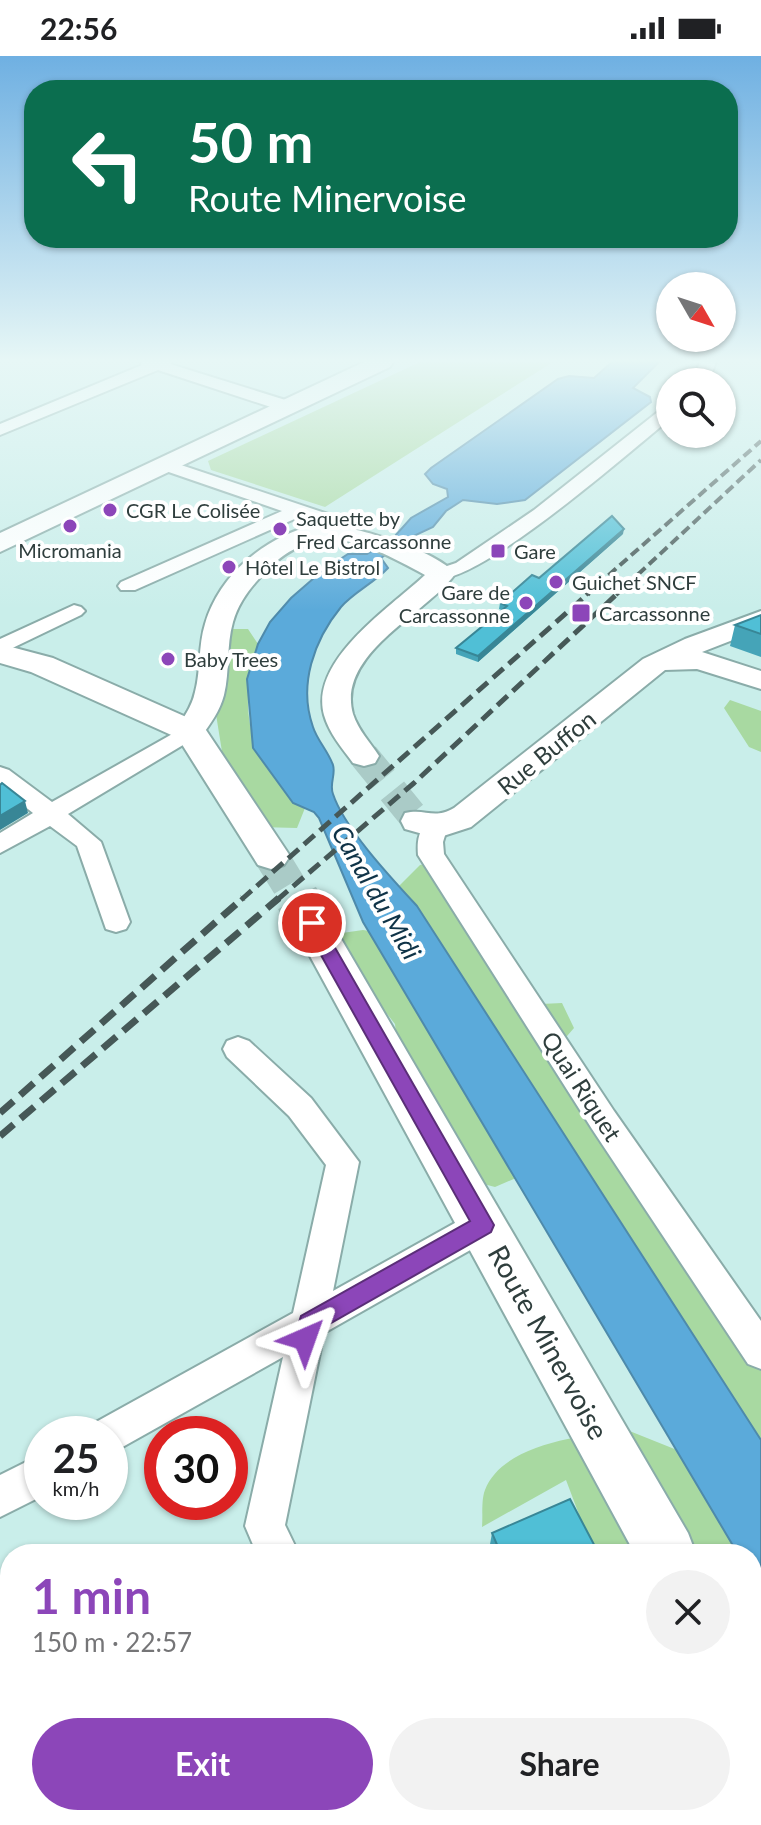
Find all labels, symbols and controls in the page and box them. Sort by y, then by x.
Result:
text: 22:56 [40,10,117,46]
text: 50 m [188,108,313,175]
icon: left [56,112,160,216]
text: Route Minervoise [188,176,467,220]
north arrow [656,272,736,352]
map controls [656,272,736,448]
button: search [656,368,736,448]
place label: CGR Le Colisée [126,498,260,522]
marker: CGR Le Colisée [101,501,119,519]
place label: Saquette by Fred Carcassonne [296,506,451,553]
marker: Micromania [61,517,79,535]
marker: Saquette by Fred Carcassonne [271,520,289,538]
place label: Micromania [18,538,122,562]
place label: Gare [514,539,556,563]
marker: Gare [489,542,507,560]
place label: Hôtel Le Bistrol [245,555,380,579]
marker: Hôtel Le Bistrol [220,558,238,576]
place label: Guichet SNCF [572,570,697,594]
marker: Guichet SNCF [547,573,565,591]
place label: Gare de Carcassonne [399,580,510,627]
marker: Gare de Carcassonne [517,594,535,612]
place label: Carcassonne [599,601,710,625]
marker: Carcassonne [570,602,592,624]
place label: Baby Trees [184,647,278,671]
marker: Baby Trees [159,650,177,668]
street label: Rue Buffon [491,704,601,800]
water label: Canal du Midi [326,819,428,965]
pin [278,889,346,957]
icon: arrive [290,901,334,945]
street label: Quai Riquet [536,1026,628,1147]
street label: Route Minervoise [482,1239,616,1445]
position arrow [263,1297,347,1381]
speed limit sign: 30 [144,1416,248,1520]
text: 25 [53,1434,99,1482]
text: km/h [53,1476,99,1500]
text: 1 min [32,1567,151,1624]
button: close [646,1570,730,1654]
text: 150 m · 22:57 [32,1626,192,1658]
button: Exit [32,1718,373,1810]
button: Share [389,1718,730,1810]

